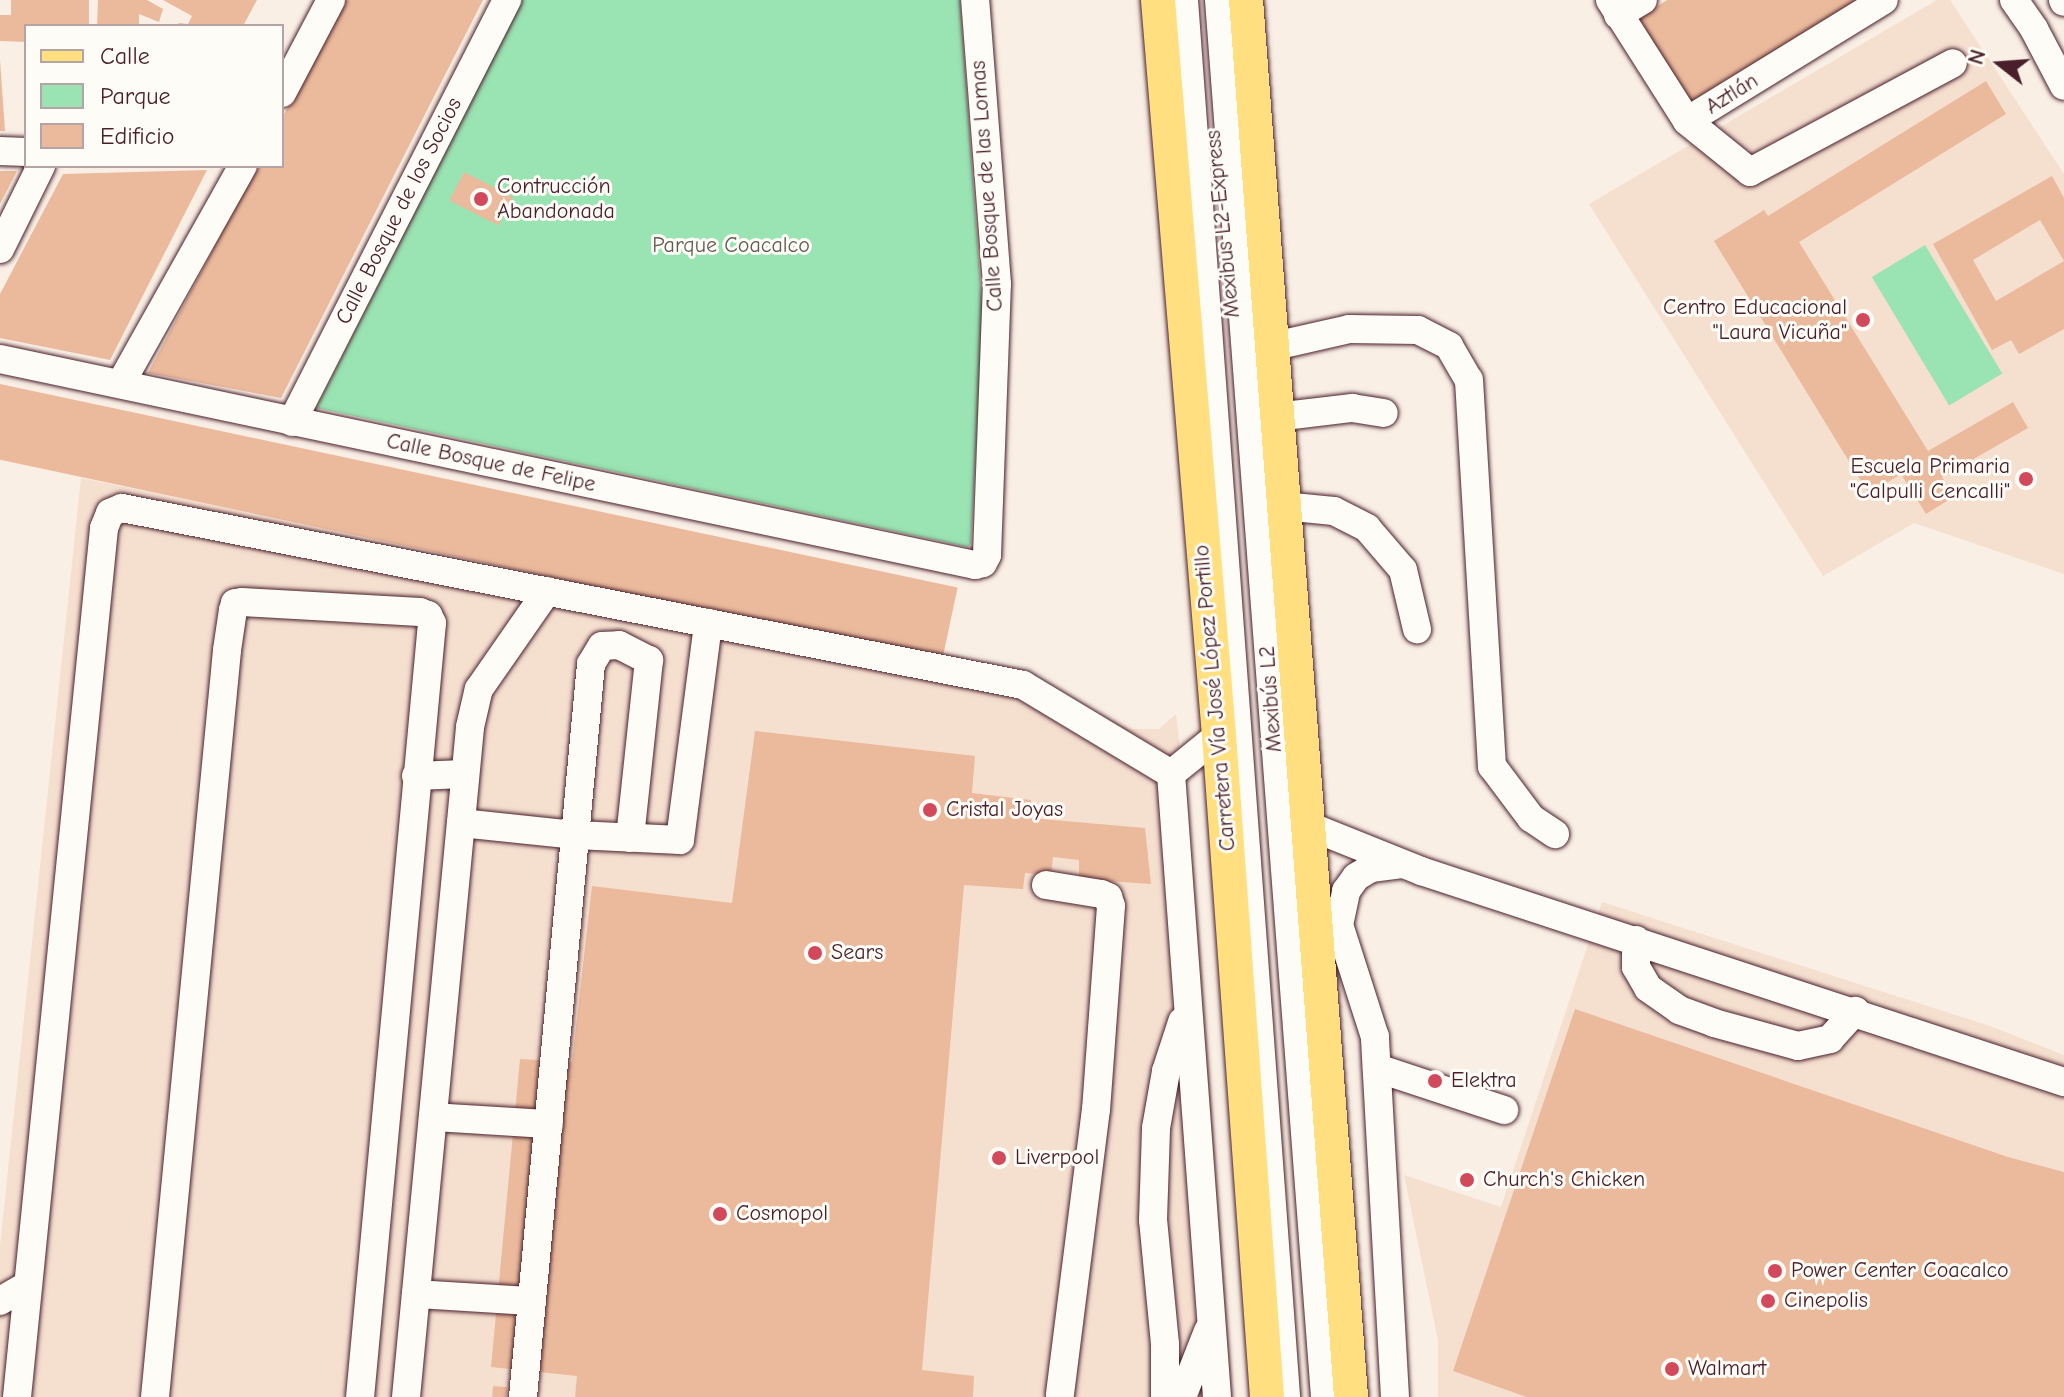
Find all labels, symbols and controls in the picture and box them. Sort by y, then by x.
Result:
legend [24,24,284,168]
north arrow [1960,24,2040,104]
text: Calle [100,42,150,70]
text: N [1963,46,1992,68]
street label: Calle Bosque de las Lomas [965,60,1009,312]
street label: Aztlán [1701,68,1763,120]
text: Parque [100,82,171,110]
street label: Calle Bosque de los Socios [330,93,468,329]
text: Edificio [100,122,175,150]
street label: Mexibus L2-Express [1200,129,1246,319]
place label: Contrucción Abandonada [497,173,615,224]
marker: Contrucción Abandonada [472,190,490,208]
park label: Parque Coacalco [652,233,810,259]
place label: Centro Educacional "Laura Vicuña" [1663,294,1847,346]
marker: Centro Educacional "Laura Vicuña" [1854,311,1872,329]
street label: Calle Bosque de Felipe [384,428,598,498]
place label: Escuela Primaria "Calpulli Cencalli" [1850,453,2010,504]
marker: Escuela Primaria "Calpulli Cencalli" [2017,470,2035,488]
street label: Carretera Vía José López Portillo [1188,544,1242,852]
street label: Mexibús L2 [1254,645,1288,753]
place label: Cristal Joyas [946,797,1063,823]
marker: Cristal Joyas [921,801,939,819]
place label: Sears [831,940,883,966]
marker: Sears [806,944,824,962]
place label: Elektra [1451,1068,1517,1094]
marker: Elektra [1426,1072,1444,1090]
place label: Liverpool [1015,1145,1099,1171]
marker: Liverpool [990,1149,1008,1167]
place label: Church's Chicken [1483,1167,1645,1193]
marker: Church's Chicken [1458,1171,1476,1189]
place label: Cosmopol [736,1201,828,1227]
marker: Cosmopol [711,1205,729,1223]
place label: Power Center Coacalco [1791,1258,2009,1284]
marker: Power Center Coacalco [1766,1262,1784,1280]
place label: Cinepolis [1784,1288,1868,1314]
marker: Cinepolis [1759,1292,1777,1310]
place label: Walmart [1688,1356,1766,1382]
marker: Walmart [1663,1360,1681,1378]

